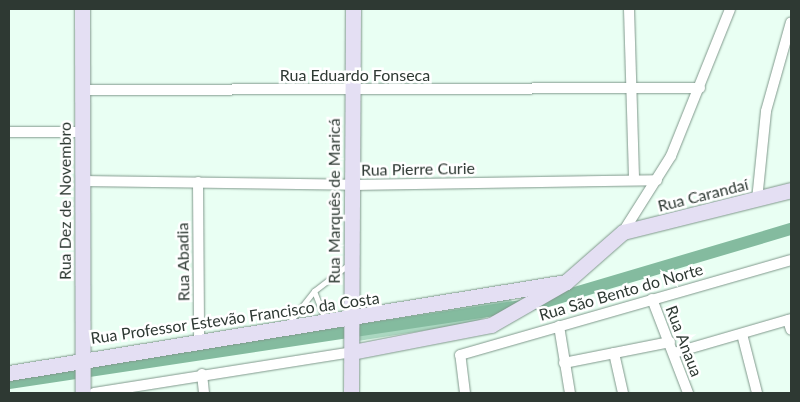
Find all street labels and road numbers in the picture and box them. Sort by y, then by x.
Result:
street label: Rua Eduardo Fonseca [280,65,430,85]
street label: Rua Marquês de Maricá [324,118,344,284]
street label: Rua Dez de Novembro [55,122,75,280]
street label: Rua Pierre Curie [361,158,475,180]
street label: Rua Carandaí [656,174,750,216]
street label: Rua Abadia [173,222,193,302]
street label: Rua São Bento do Norte [537,259,705,325]
street label: Rua Professor Estevão Francisco da Costa [89,288,381,348]
street label: Rua Anaua [662,302,706,380]

